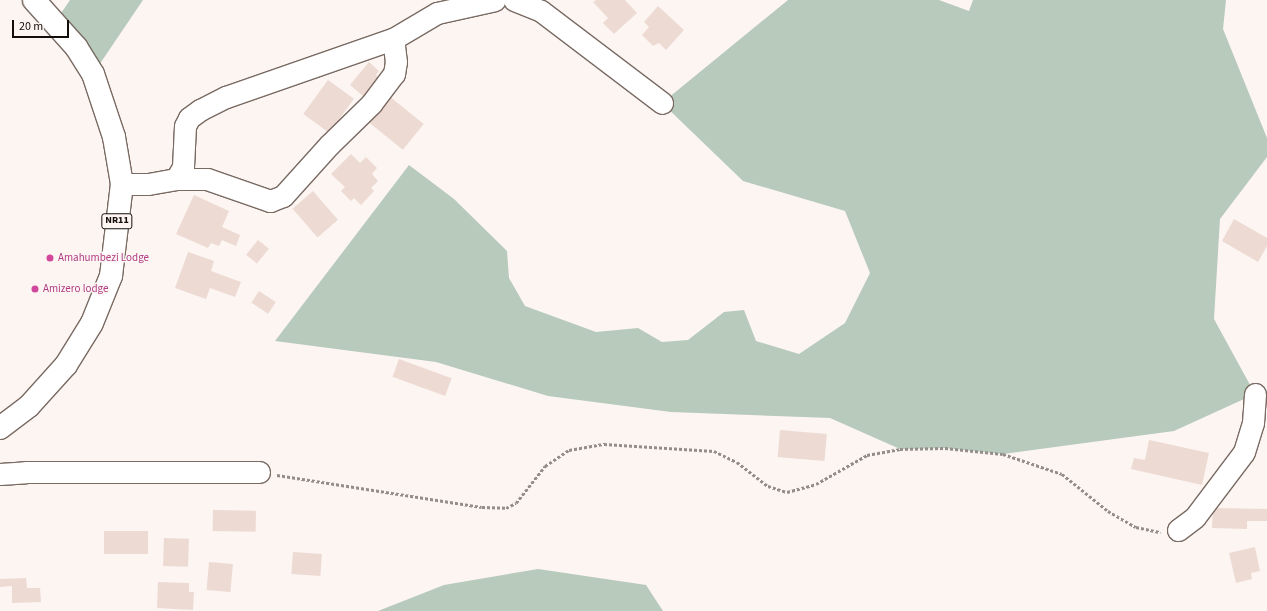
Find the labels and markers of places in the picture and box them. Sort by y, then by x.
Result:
place label: Amahumbezi Lodge [58,251,149,265]
marker: Amahumbezi Lodge [45,253,55,263]
place label: Amizero lodge [43,282,108,296]
marker: Amizero lodge [30,284,40,294]

